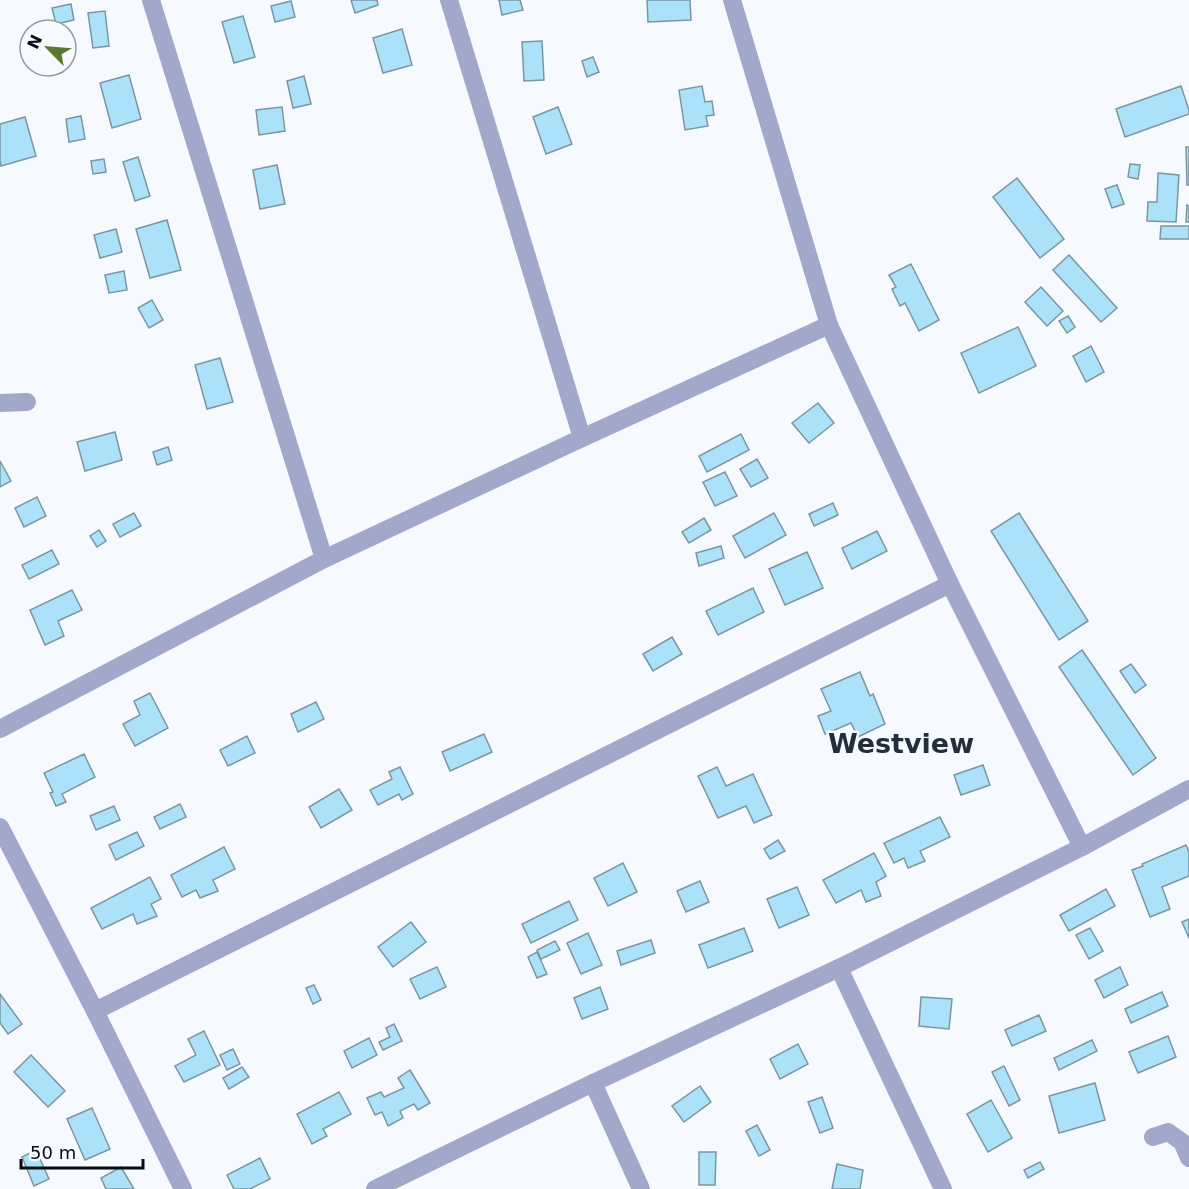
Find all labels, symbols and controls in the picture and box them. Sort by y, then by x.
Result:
north arrow [18,18,78,78]
text: N [23,32,46,52]
district label: Westview [828,728,974,759]
scale bar [21,1132,142,1170]
text: 50 m [30,1142,76,1163]

